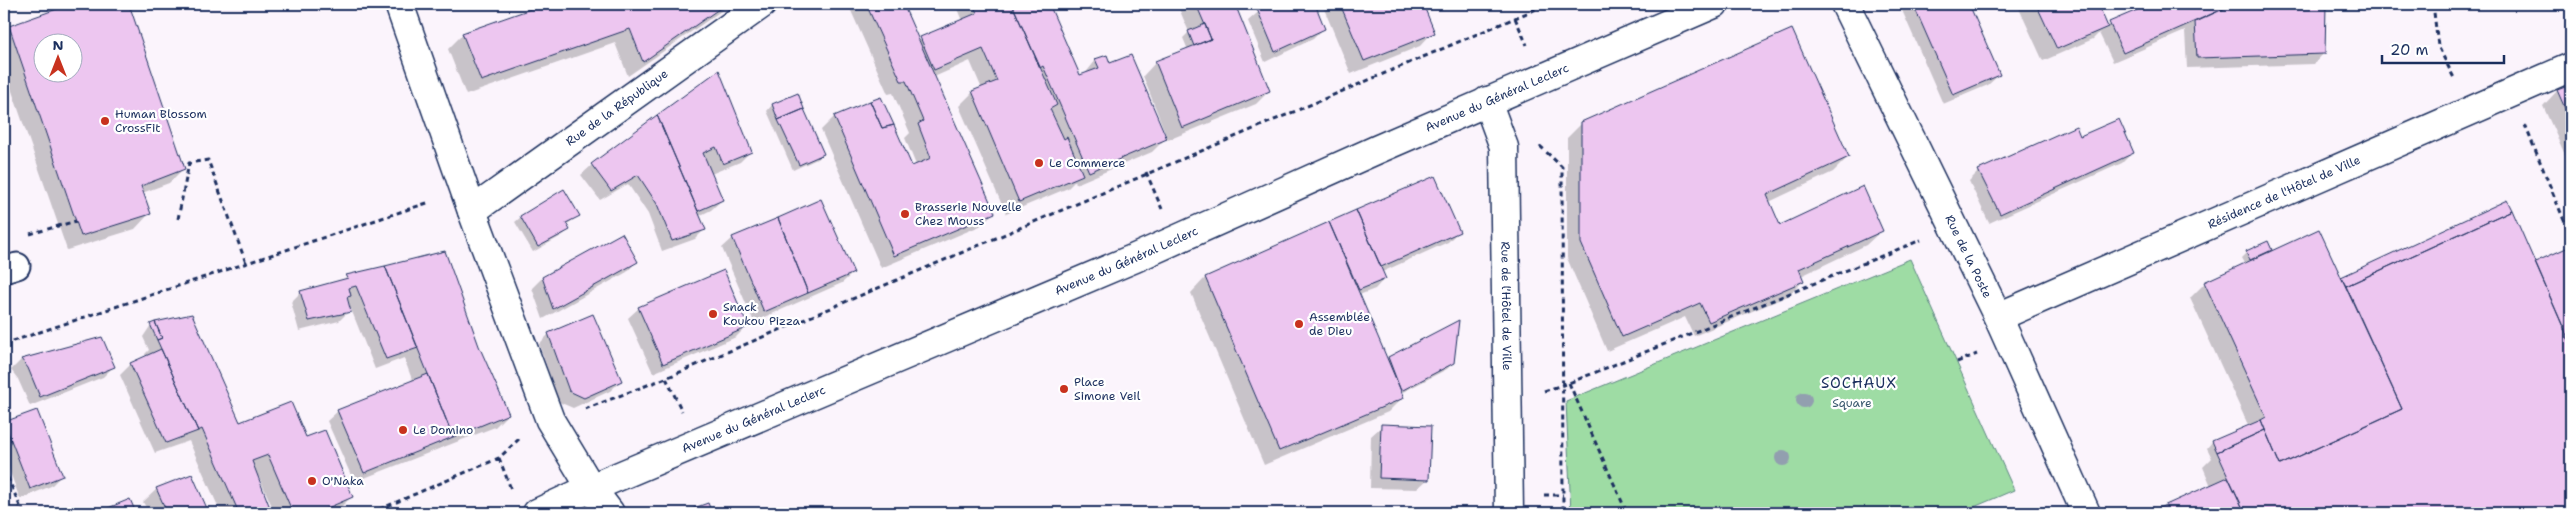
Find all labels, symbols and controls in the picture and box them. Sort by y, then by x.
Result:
north arrow [32,32,82,82]
scale bar [2382,32,2505,64]
text: N [52,36,64,54]
text: 20 m [2390,40,2429,60]
street label: Avenue du Général Leclerc [1423,60,1571,136]
street label: Rue de la République [563,65,671,150]
place label: Human Blossom CrossFit [115,106,207,136]
marker: Human Blossom CrossFit [99,115,111,127]
street label: Résidence de l'Hôtel de Ville [2205,152,2363,233]
place label: Le Commerce [1049,155,1126,171]
marker: Le Commerce [1033,157,1045,169]
place label: Brasserie Nouvelle Chez Mouss [915,199,1022,229]
marker: Brasserie Nouvelle Chez Mouss [899,208,911,220]
street label: Rue de la Poste [1941,212,1996,301]
street label: Avenue du Général Leclerc [1052,223,1200,299]
street label: Rue de l'Hôtel de Ville [1497,241,1515,371]
place label: Snack Koukou Pizza [723,299,801,329]
marker: Snack Koukou Pizza [707,308,719,320]
place label: Assemblée de Dieu [1309,309,1370,339]
marker: Assemblée de Dieu [1293,318,1305,330]
district label: SOCHAUX [1821,373,1897,393]
place label: Place Simone Veil [1074,374,1141,404]
street label: Avenue du Général Leclerc [679,382,828,457]
marker: Place Simone Veil [1058,383,1070,395]
park label: Square [1832,395,1872,411]
place label: Le Domino [413,422,473,438]
marker: Le Domino [397,424,409,436]
place label: O'Naka [322,473,364,489]
marker: O'Naka [306,475,318,487]

